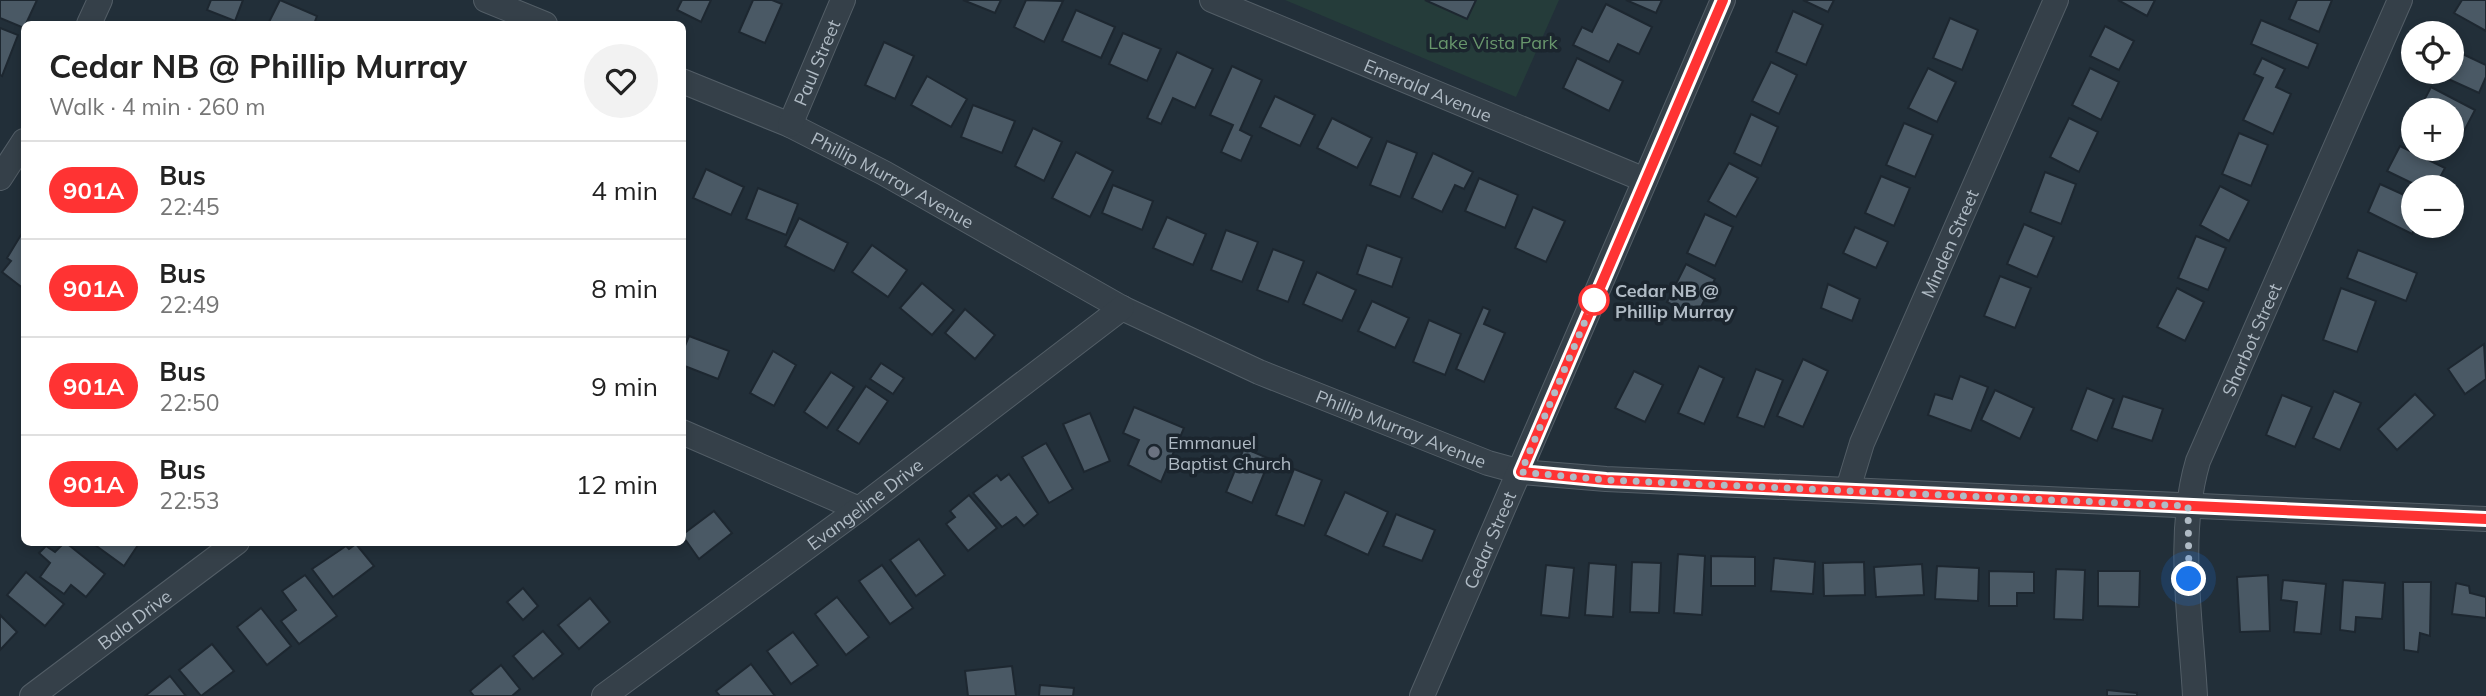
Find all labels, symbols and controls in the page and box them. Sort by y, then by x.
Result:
street label: Paul Street [788,16,845,109]
map controls [2401,21,2464,238]
button: locate [2401,21,2464,84]
park label: Lake Vista Park [1428,31,1558,54]
button: heart [584,44,658,118]
text: Cedar NB @ Phillip Murray [49,45,467,86]
street label: Emerald Avenue [1361,53,1495,127]
text: Walk · 4 min · 260 m [49,92,266,121]
button: + [2401,98,2464,161]
street label: Phillip Murray Avenue [808,126,978,233]
text: Bus [159,159,206,192]
text: 4 min [591,174,658,207]
text: 901A [63,175,124,205]
button: − [2401,175,2464,238]
street label: Minden Street [1916,186,1983,301]
text: 22:45 [159,192,220,221]
text: Bus [159,257,206,290]
text: 8 min [591,272,658,305]
text: 901A [63,273,124,303]
place label: Cedar NB @ Phillip Murray [1615,279,1734,323]
street label: Sharbot Street [2216,279,2286,400]
marker: Cedar NB @ Phillip Murray [1579,285,1609,315]
text: 22:49 [159,290,220,319]
text: Bus [159,355,206,388]
text: 9 min [591,370,658,403]
text: 901A [63,371,124,401]
street label: Phillip Murray Avenue [1313,384,1490,473]
text: 22:50 [159,388,220,417]
place label: Emmanuel Baptist Church [1168,431,1291,475]
marker: Emmanuel Baptist Church [1146,444,1162,460]
text: Bus [159,453,206,486]
street label: Evangeline Drive [802,453,927,555]
text: 12 min [576,468,658,501]
text: 901A [63,469,124,499]
text: 22:53 [159,486,220,515]
street label: Cedar Street [1458,488,1521,592]
your location [2171,561,2206,596]
street label: Bala Drive [93,584,176,654]

